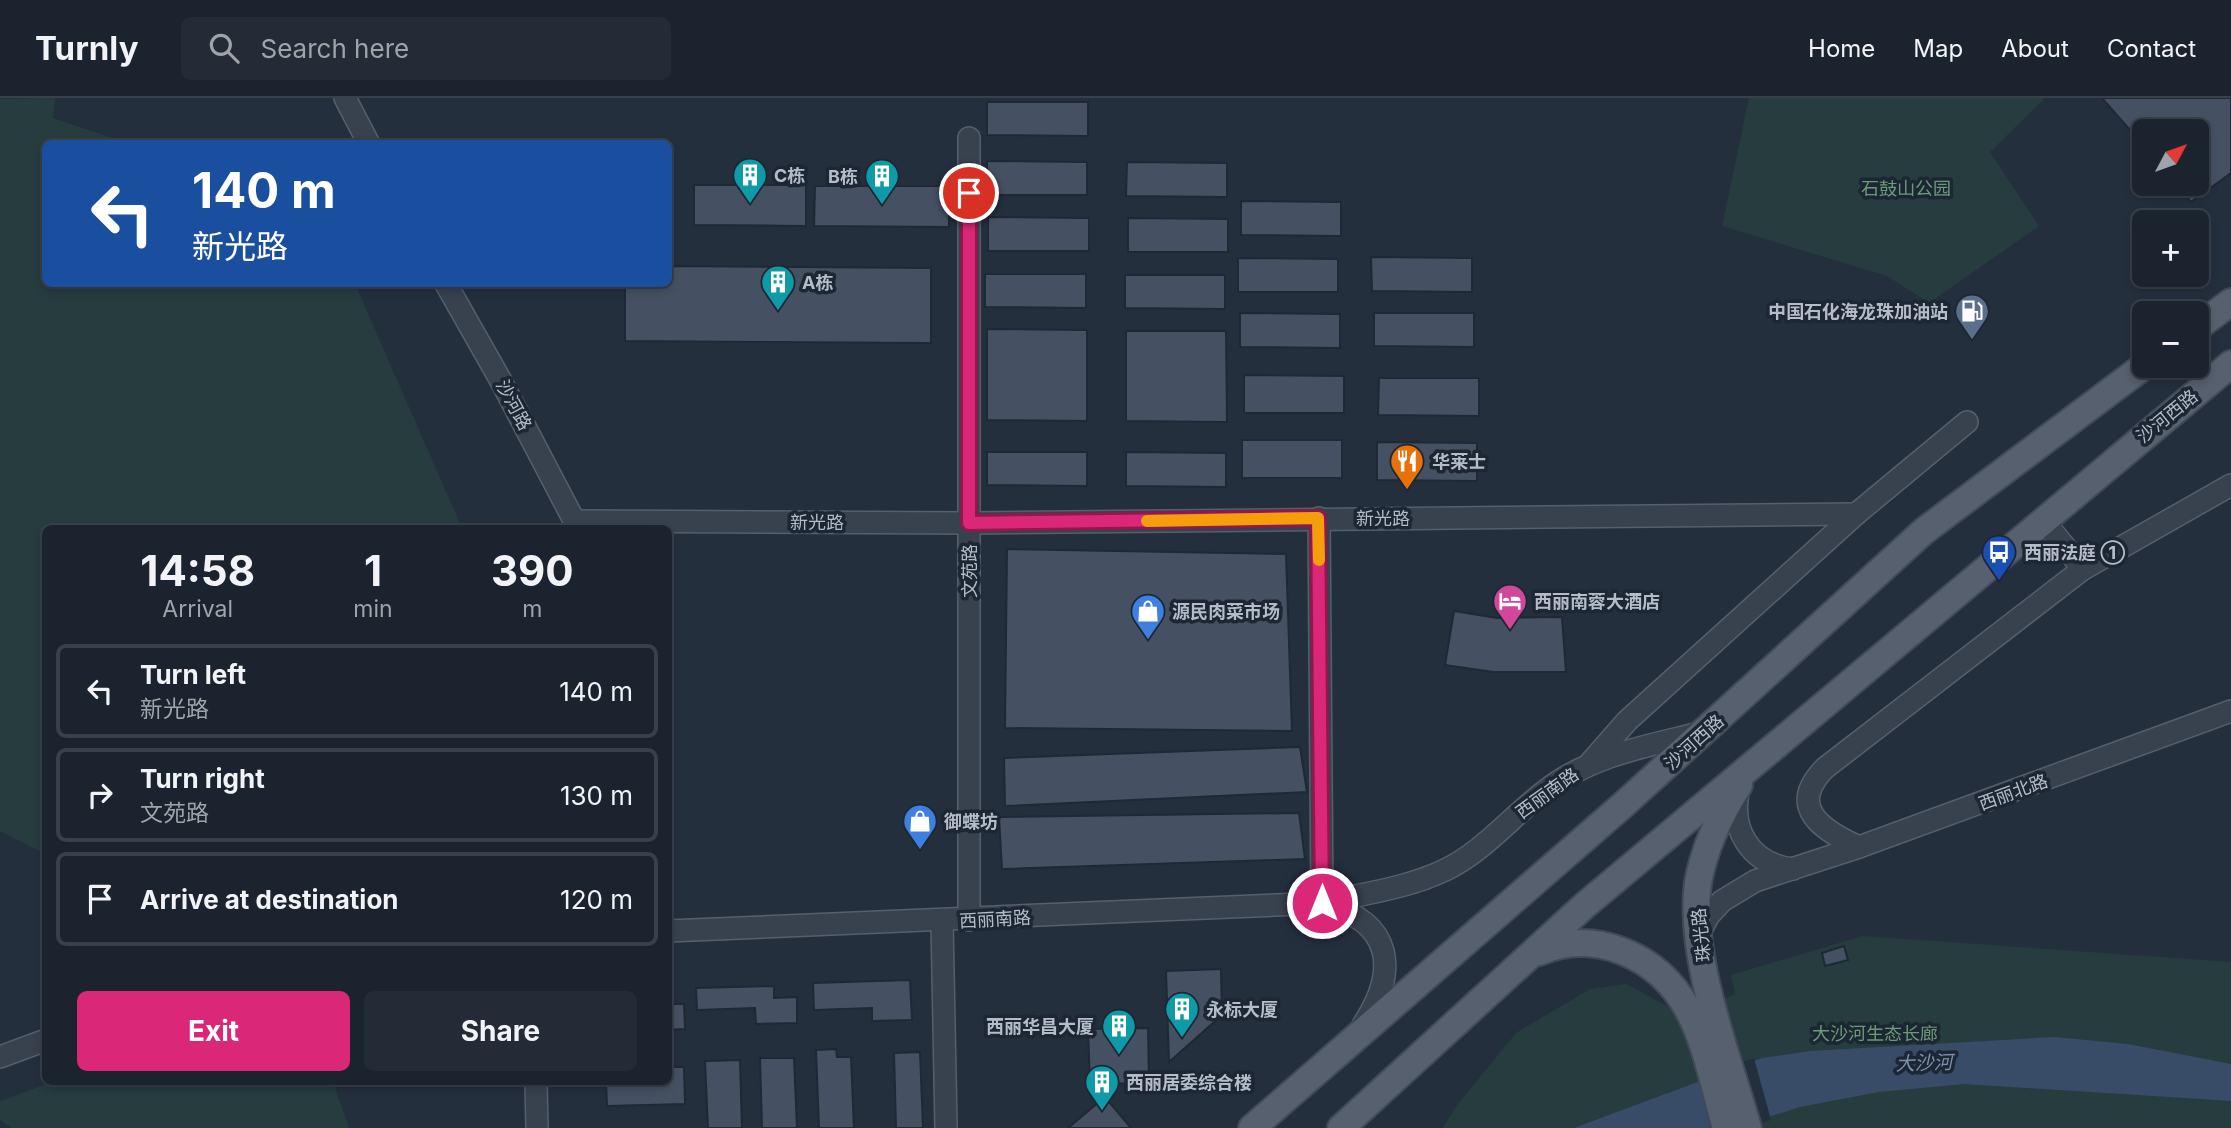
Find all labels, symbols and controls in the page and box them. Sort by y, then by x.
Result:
search box [181,17,671,80]
text: Turnly [35,28,139,68]
icon: search [205,29,243,67]
text: Search here [261,33,409,64]
text: Home [1808,34,1875,63]
text: Map [1913,34,1963,63]
text: About [2001,34,2069,63]
text: Contact [2107,34,2196,63]
north arrow [2132,119,2208,196]
map controls [2132,119,2209,378]
building icon: C栋 [731,156,769,205]
building icon: B栋 [863,157,901,206]
text: 140 m [192,161,336,220]
pin [939,163,999,223]
place label: C栋 [774,165,805,186]
place label: B栋 [828,166,858,187]
icon: left [77,168,168,259]
icon: arrive [950,174,988,212]
park label: 石鼓山公园 [1861,178,1951,199]
button: + [2132,210,2209,287]
text: 新光路 [192,227,288,266]
building icon: A栋 [759,263,797,312]
place label: A栋 [802,272,833,293]
fuel station icon: 中国石化海龙珠加油站 [1953,292,1991,341]
place label: 中国石化海龙珠加油站 [1768,301,1948,322]
button: − [2132,301,2209,378]
street label: 沙河路 [492,376,536,434]
street label: 沙河西路 [2132,385,2202,447]
restaurant icon: 华莱士 [1388,442,1426,491]
place label: 华莱士 [1432,451,1486,472]
street label: 新光路 [1356,508,1410,529]
street label: 新光路 [790,512,844,533]
bus stop icon: 西丽法庭 ① [1980,533,2018,582]
place label: 西丽法庭 ① [2024,540,2125,565]
street label: 文苑路 [959,544,980,598]
text: 14:58 [140,545,255,596]
text: 1 [364,545,382,596]
text: 390 [491,545,574,596]
hotel icon: 西丽南蓉大酒店 [1491,582,1529,631]
place label: 西丽南蓉大酒店 [1534,591,1660,612]
shop icon: 源民肉菜市场 [1129,592,1167,641]
text: Arrival [162,595,233,623]
text: min [353,595,393,623]
text: m [522,595,542,623]
place label: 源民肉菜市场 [1172,601,1280,622]
text: Turn left [140,659,246,690]
icon: left [81,672,119,710]
text: 140 m [559,676,633,707]
text: 新光路 [140,695,209,723]
street label: 沙河西路 [1660,710,1728,774]
text: Turn right [140,763,265,794]
street label: 西丽南路 [1512,763,1582,823]
street label: 西丽北路 [1976,770,2050,814]
icon: right [81,776,119,814]
text: 130 m [560,780,633,811]
text: 文苑路 [140,799,209,827]
shop icon: 御蝶坊 [901,802,939,851]
place label: 御蝶坊 [943,811,998,832]
position arrow [1285,866,1359,940]
icon: arrive [81,880,119,918]
text: Arrive at destination [140,884,399,915]
text: 120 m [560,884,633,915]
street label: 西丽南路 [958,907,1032,931]
street label: 珠光路 [1688,907,1714,963]
building icon: 永标大厦 [1163,990,1201,1039]
button: Exit [77,991,350,1071]
button: Share [364,991,637,1071]
place label: 永标大厦 [1206,999,1278,1020]
building icon: 西丽华昌大厦 [1100,1007,1138,1056]
place label: 西丽华昌大厦 [986,1016,1094,1037]
park label: 大沙河生态长廊 [1812,1023,1938,1044]
water label: 大沙河 [1895,1050,1957,1075]
building icon: 西丽居委综合楼 [1083,1063,1121,1112]
place label: 西丽居委综合楼 [1126,1072,1252,1093]

